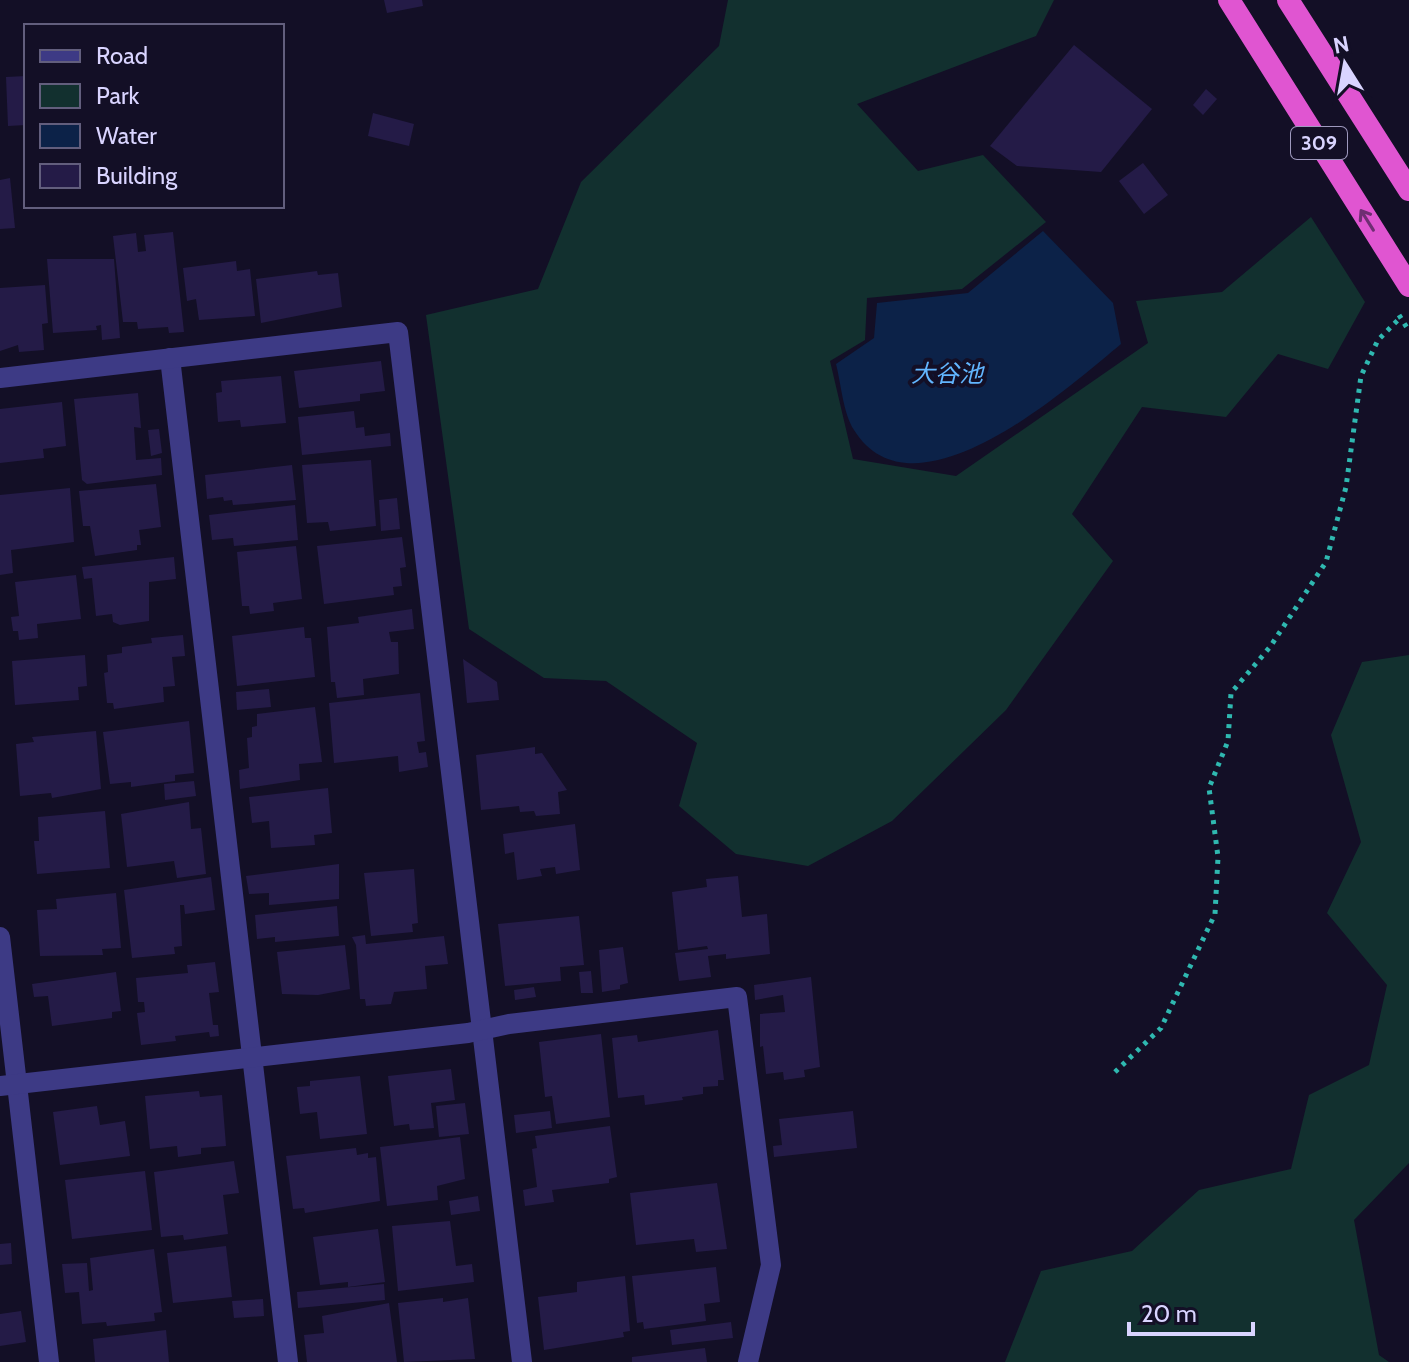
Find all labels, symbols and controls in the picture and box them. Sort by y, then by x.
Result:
legend [24,24,284,208]
north arrow [1305,24,1385,104]
text: N [1331,30,1351,60]
text: Road [96,41,148,70]
text: Park [96,81,139,110]
text: Water [96,121,157,150]
road number: 309 [1291,127,1347,159]
text: Building [96,161,178,190]
one-way arrow [1359,209,1375,232]
water label: 大谷池 [911,359,985,388]
scale bar [1129,1286,1253,1336]
text: 20 m [1141,1299,1197,1328]

